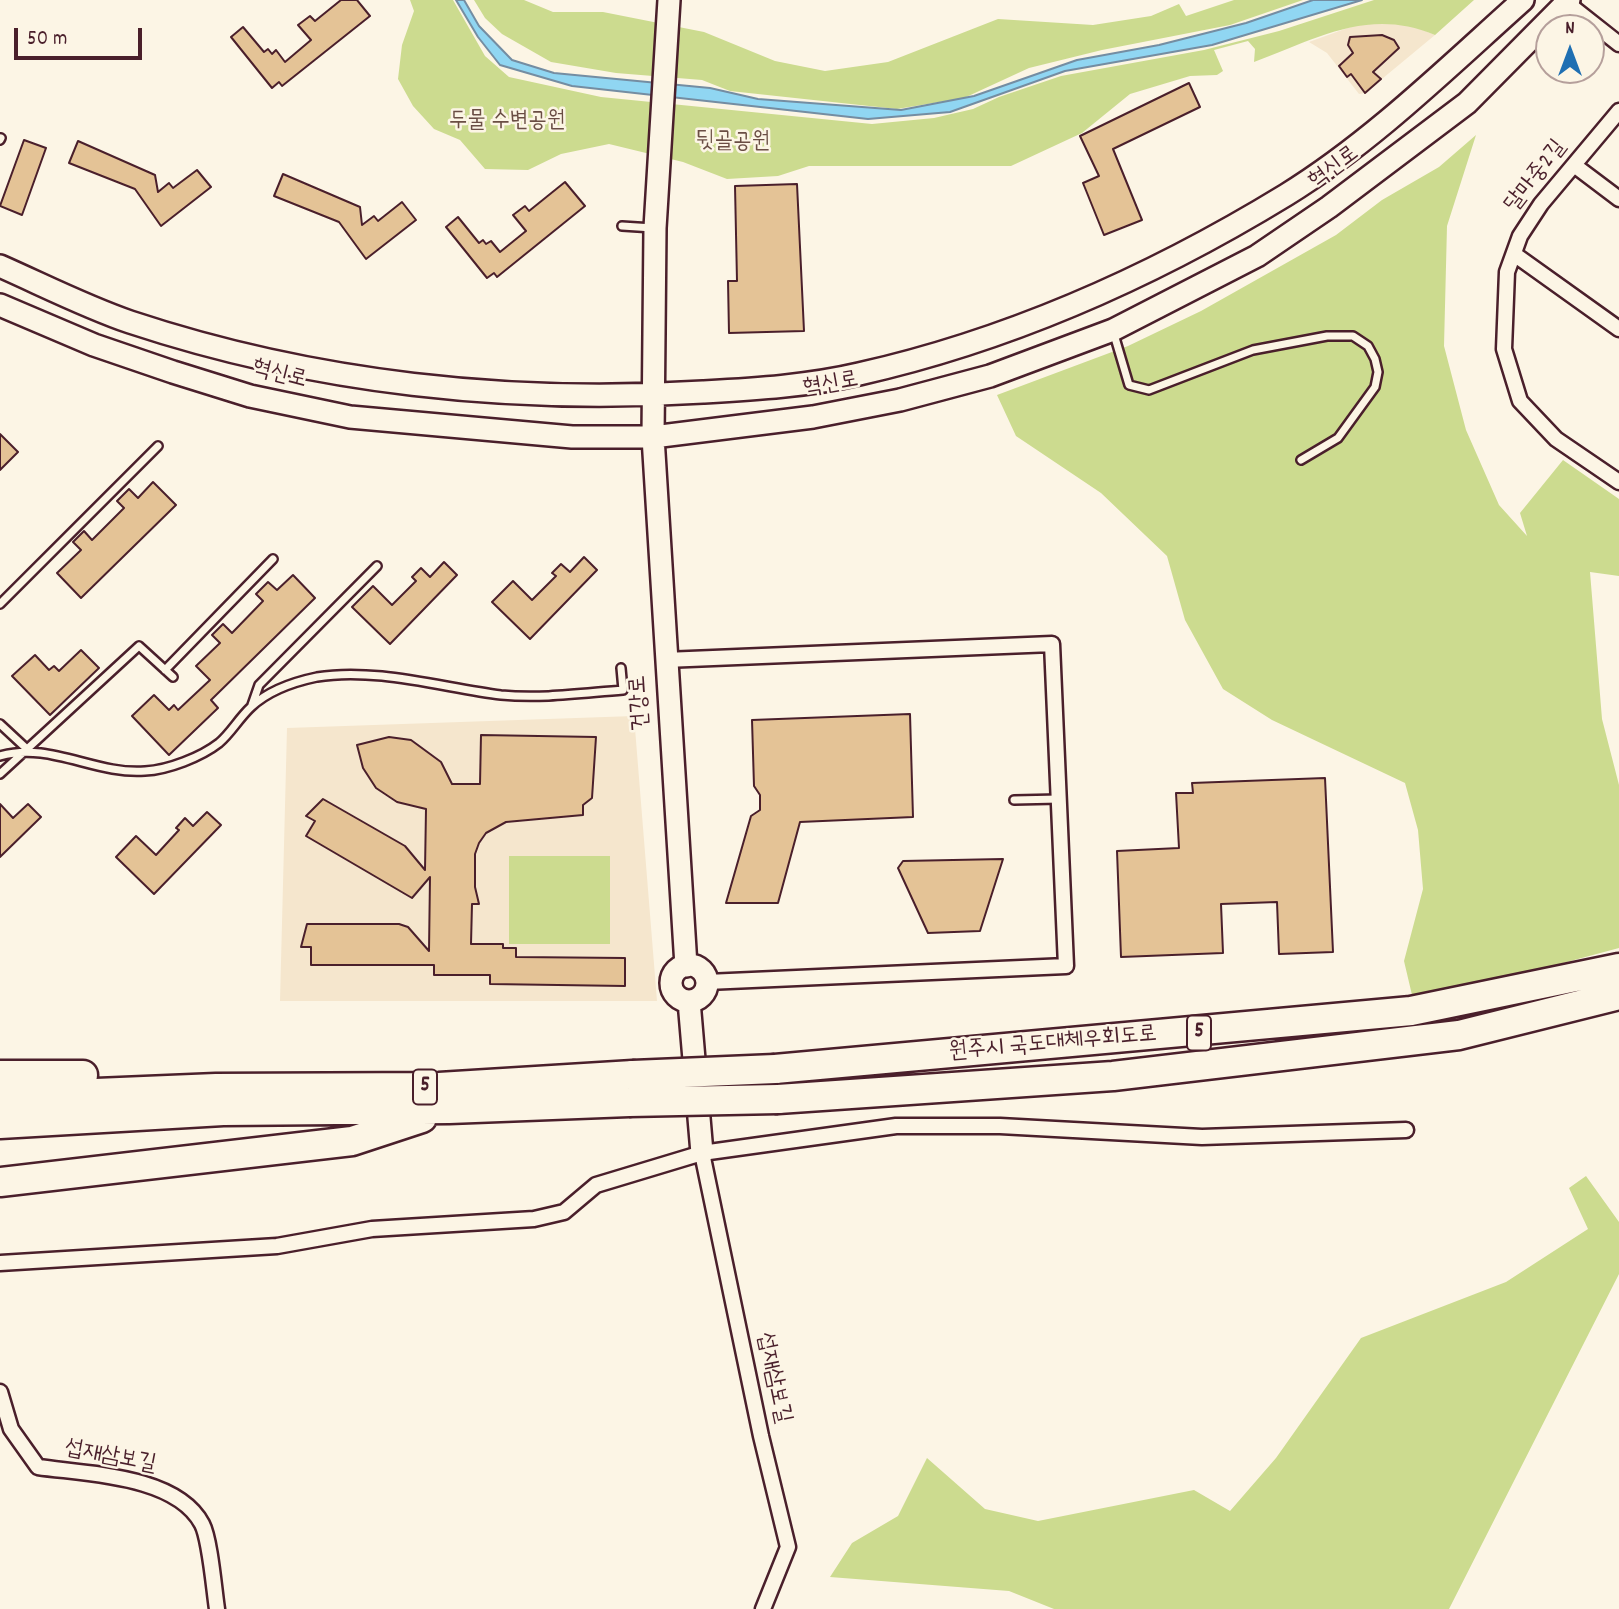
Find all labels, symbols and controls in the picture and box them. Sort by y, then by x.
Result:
scale bar [18,14,145,58]
north arrow [1535,14,1605,84]
text: N [1565,16,1575,43]
text: 50 m [27,25,67,55]
park label: 두물 수변공원 [449,109,565,137]
park label: 뒷골공원 [696,130,770,158]
street label: 달마중2길 [1500,135,1574,219]
street label: 혁신로 [1305,141,1365,197]
street label: 혁신로 [249,356,309,396]
street label: 혁신로 [801,368,861,404]
street label: 건강로 [626,674,658,732]
road number: 5 [1187,1016,1211,1050]
street label: 원주시 국도대체우회도로 [948,1022,1158,1068]
road number: 5 [413,1070,437,1104]
street label: 섭재삼보길 [749,1330,795,1426]
street label: 섭재삼보길 [62,1436,158,1480]

